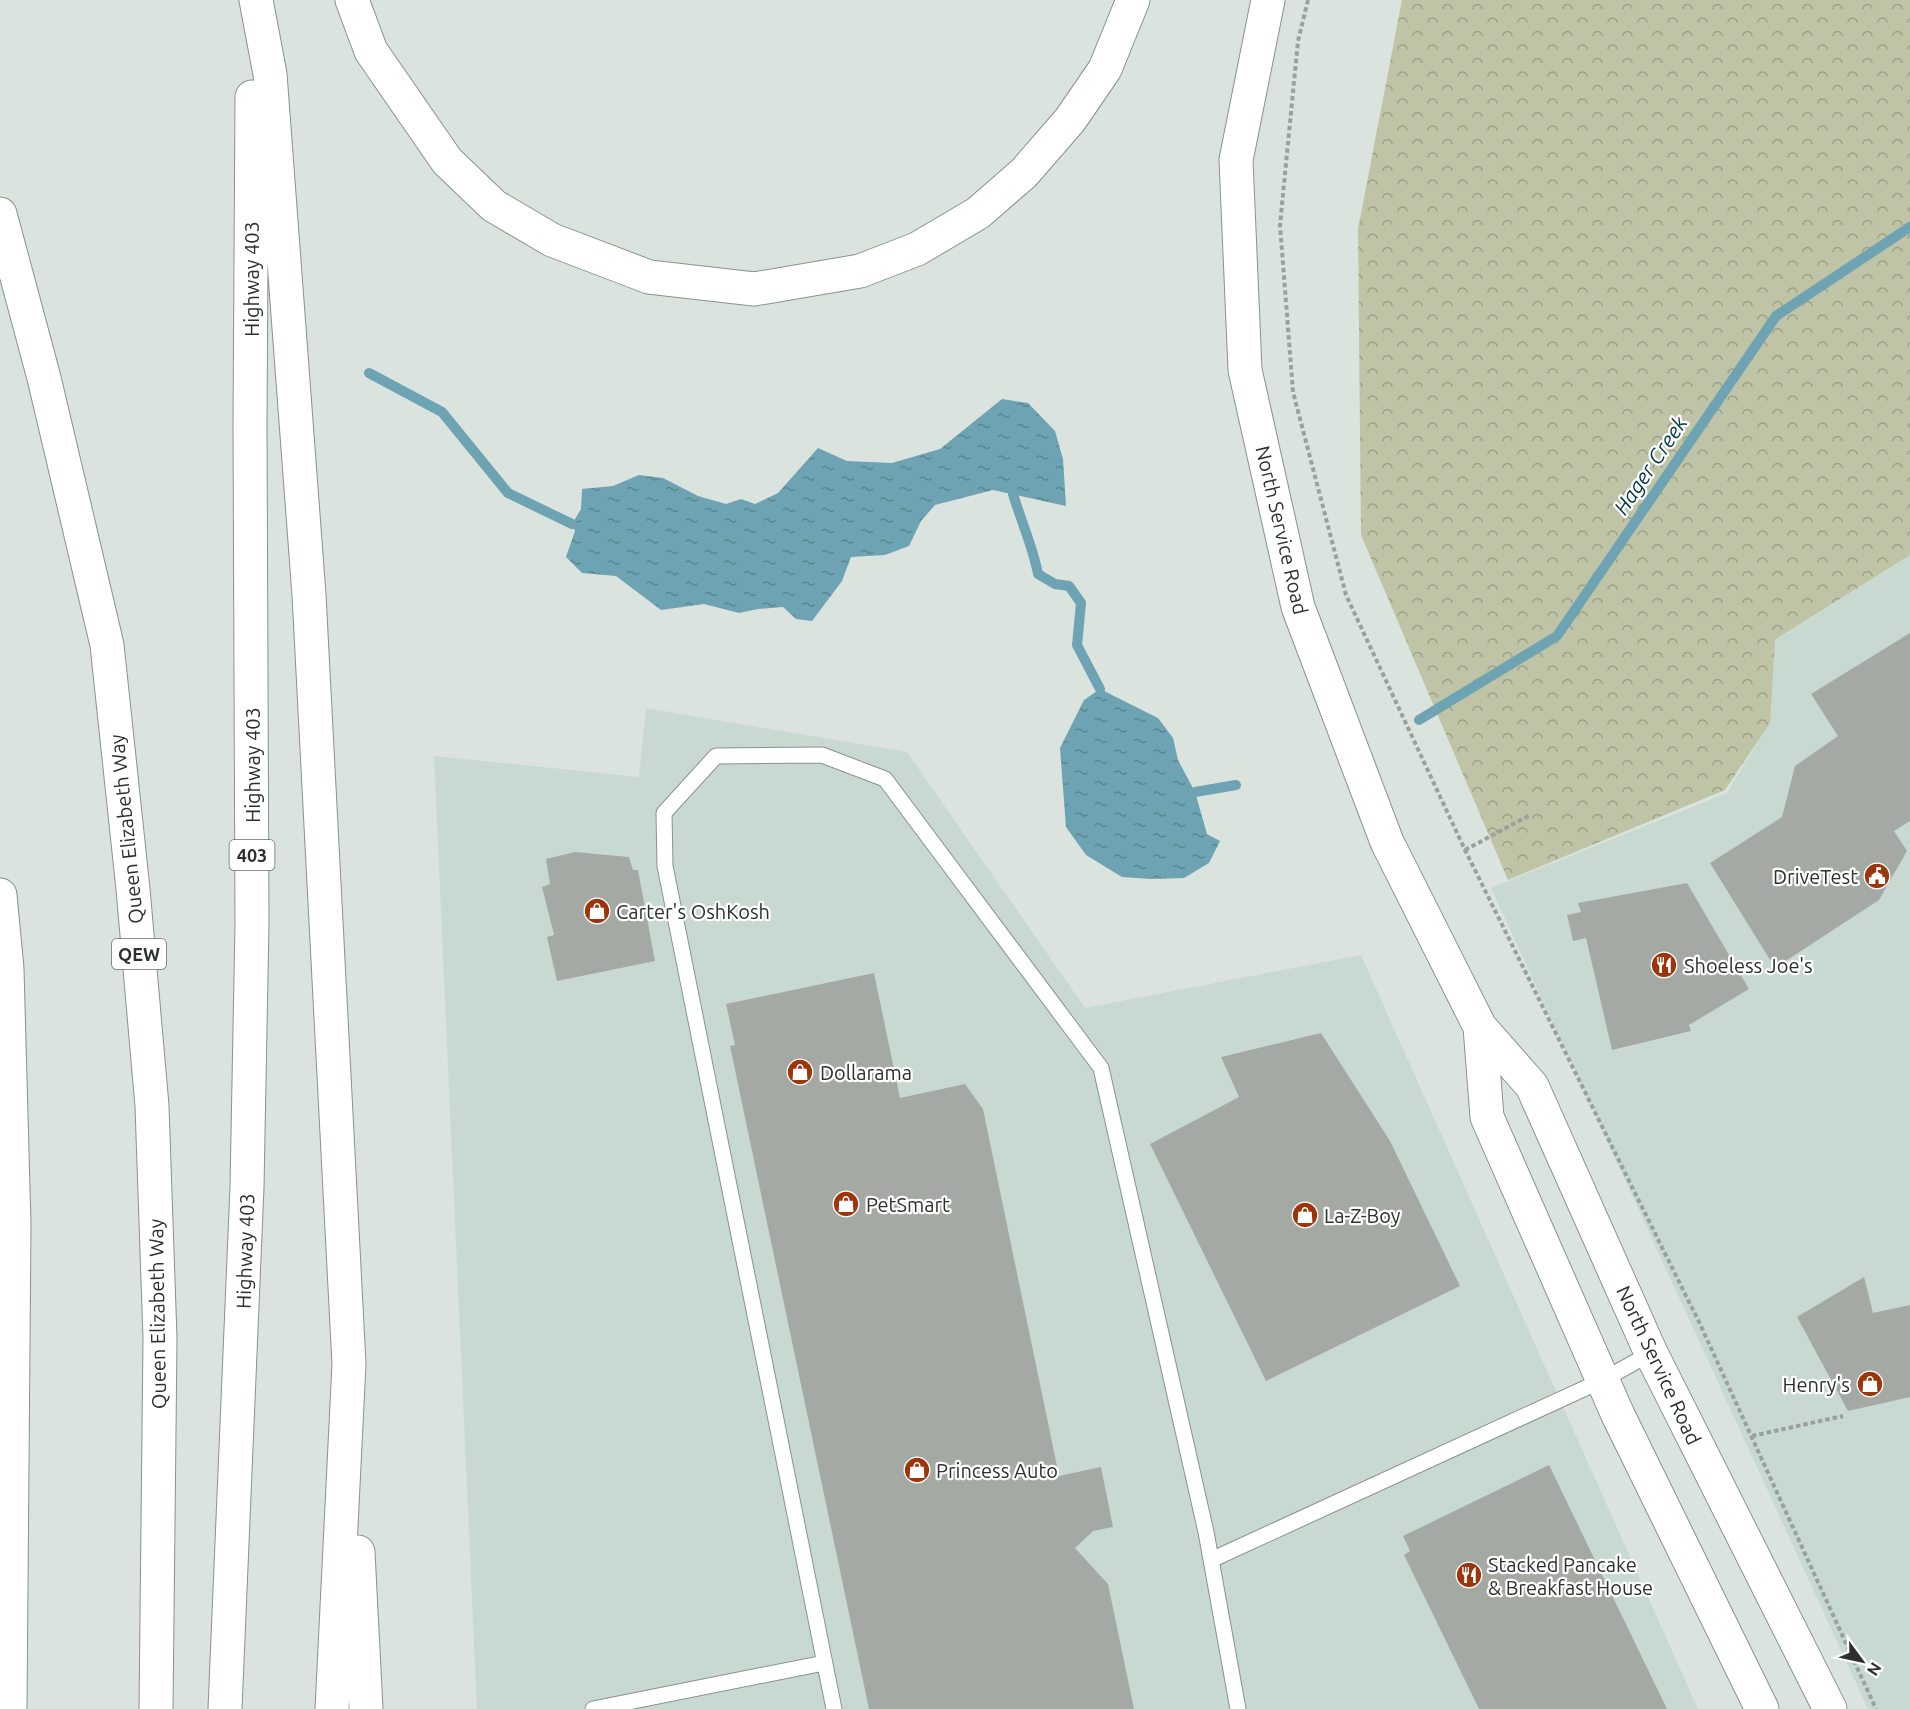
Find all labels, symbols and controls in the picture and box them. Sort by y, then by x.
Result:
street label: Highway 403 [240,221,263,337]
water label: Hager Creek [1608,411,1692,519]
street label: North Service Road [1251,443,1313,617]
street label: Highway 403 [241,707,264,823]
street label: Queen Elizabeth Way [105,733,147,925]
road number: 403 [230,840,274,870]
public building icon: DriveTest [1862,861,1892,891]
place label: DriveTest [1773,865,1858,888]
shop icon: Carter's OshKosh [582,896,612,926]
place label: Carter's OshKosh [616,900,770,923]
road number: QEW [112,939,166,969]
restaurant icon: Shoeless Joe's [1649,950,1679,980]
place label: Shoeless Joe's [1684,954,1813,977]
shop icon: Dollarama [785,1057,815,1087]
place label: Dollarama [820,1061,912,1084]
shop icon: PetSmart [831,1189,861,1219]
street label: Highway 403 [231,1193,259,1309]
place label: PetSmart [866,1193,950,1216]
shop icon: La-Z-Boy [1290,1200,1320,1230]
place label: La-Z-Boy [1324,1204,1401,1227]
street label: Queen Elizabeth Way [144,1218,170,1409]
street label: North Service Road [1612,1282,1706,1448]
shop icon: Henry's [1855,1369,1885,1399]
place label: Henry's [1782,1373,1850,1396]
shop icon: Princess Auto [902,1455,932,1485]
place label: Princess Auto [936,1459,1058,1482]
place label: Stacked Pancake & Breakfast House [1488,1553,1653,1599]
restaurant icon: Stacked Pancake & Breakfast House [1454,1560,1484,1590]
north arrow [1832,1631,1892,1691]
text: N [1864,1659,1885,1679]

